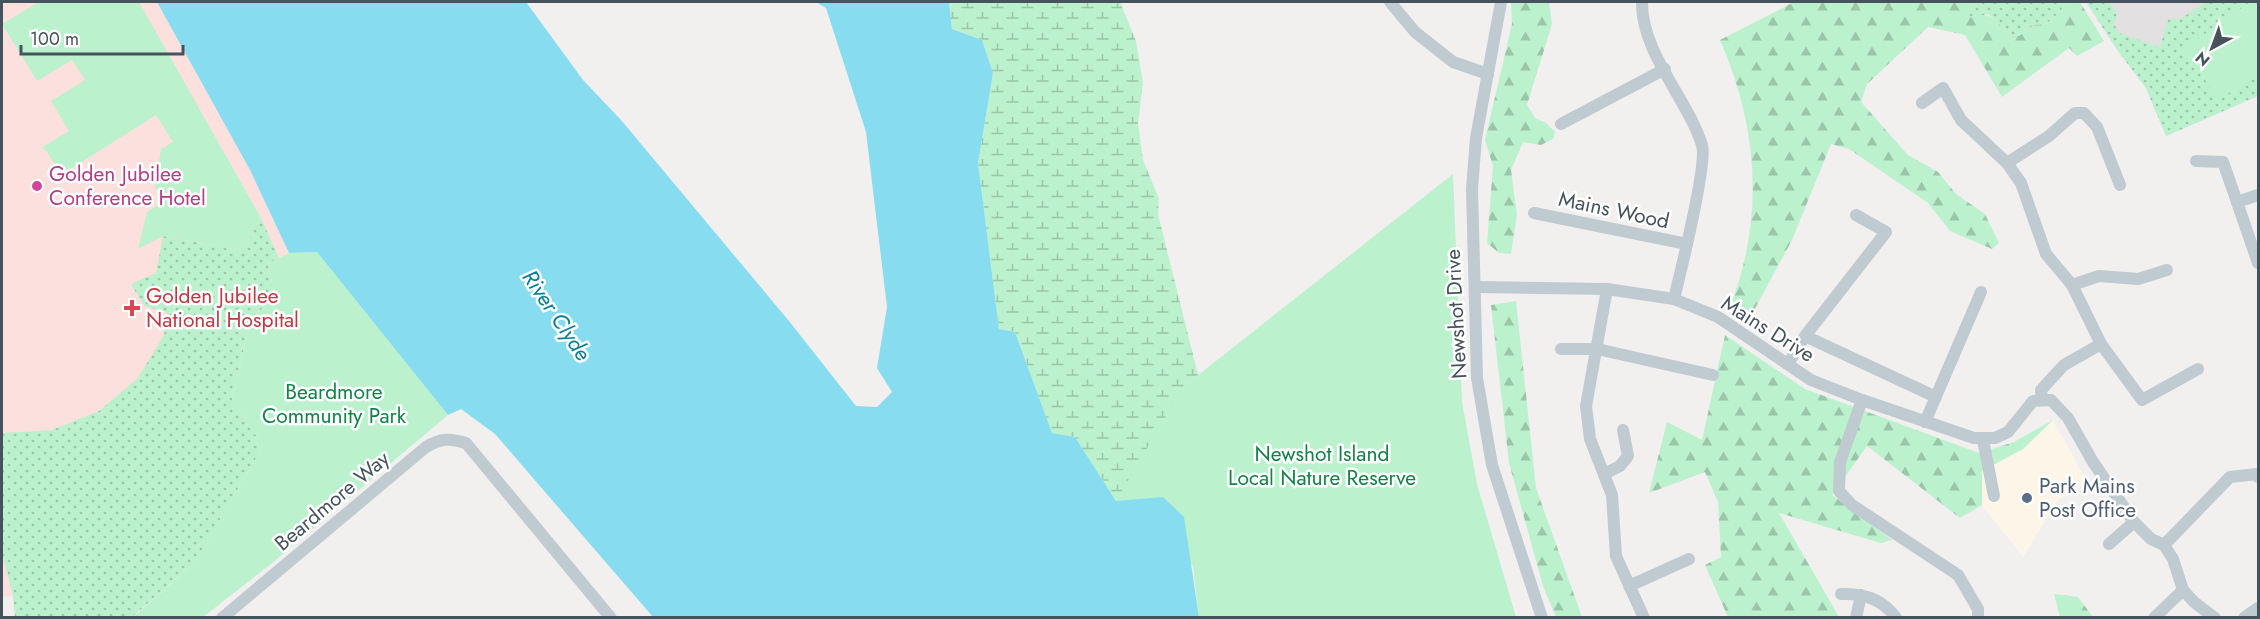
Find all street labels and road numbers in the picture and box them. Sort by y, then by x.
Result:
street label: Mains Wood [1556,184,1672,236]
street label: Newshot Drive [1438,248,1474,380]
street label: Mains Drive [1716,288,1821,370]
street label: Beardmore Way [268,444,396,558]

